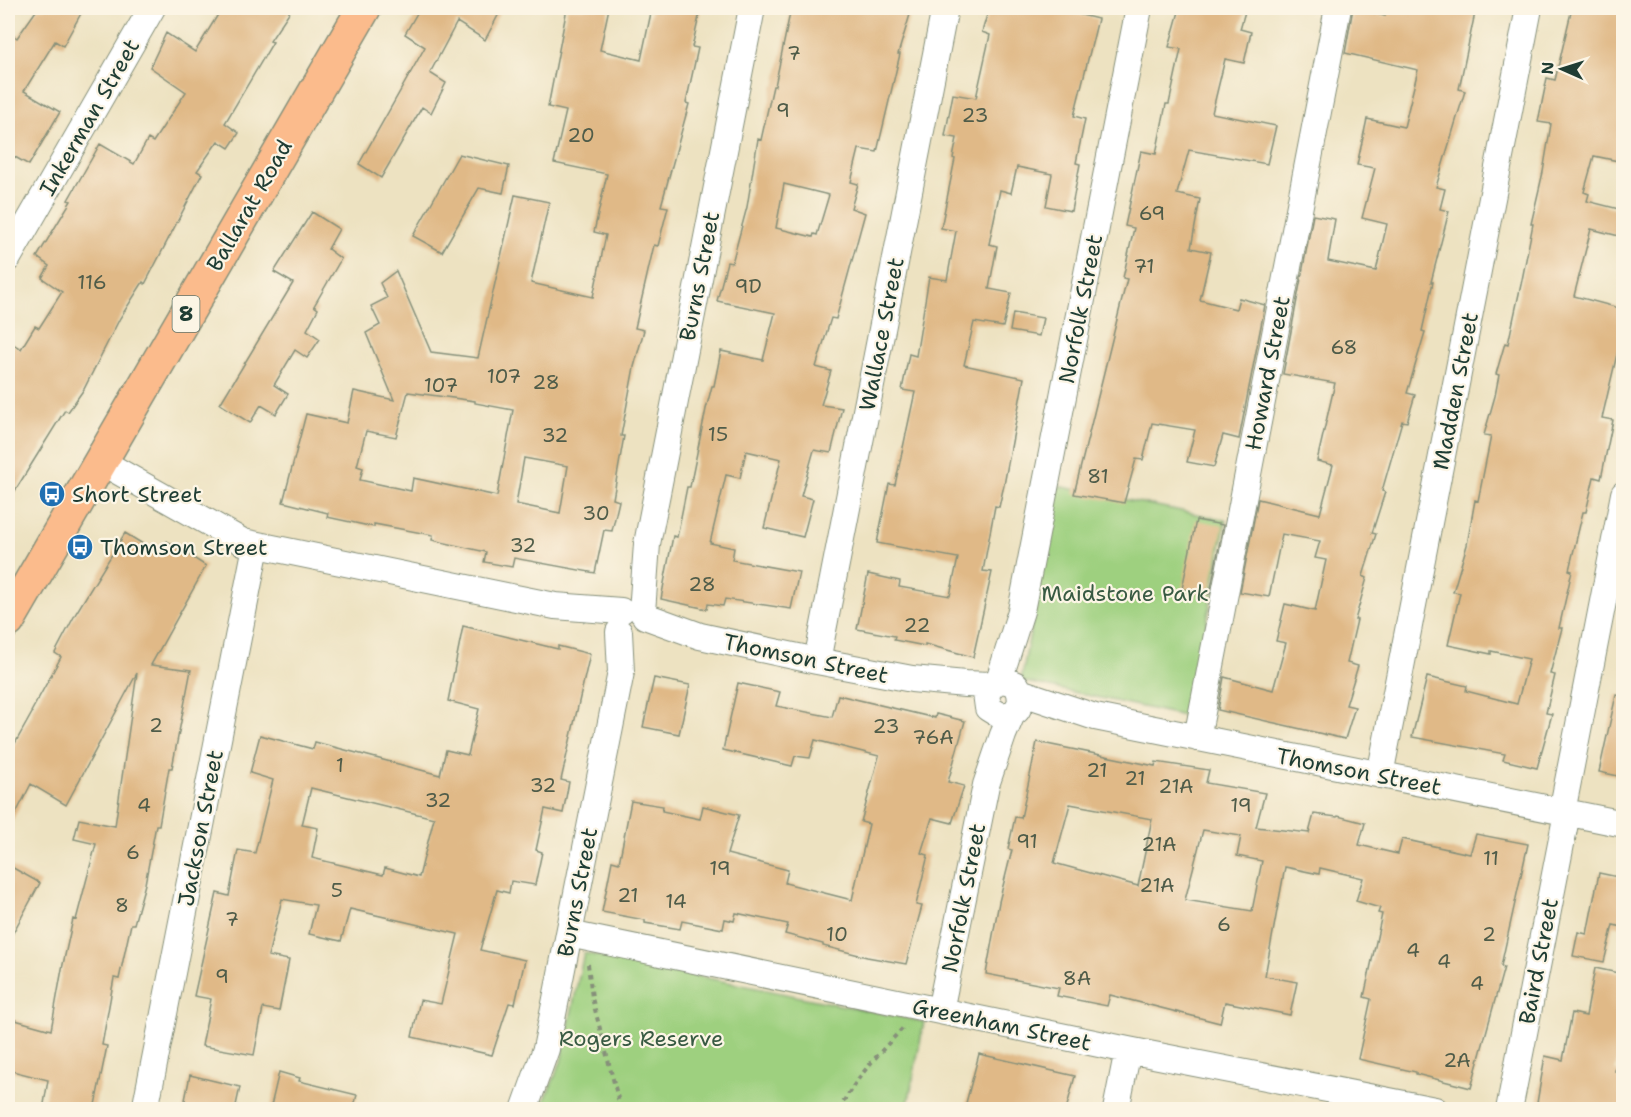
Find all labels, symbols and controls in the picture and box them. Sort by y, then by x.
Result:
street label: Inkerman Street [33,33,146,201]
north arrow [1532,39,1592,99]
house number: 7 [787,40,801,66]
text: N [1537,61,1558,75]
house number: 9 [776,97,790,123]
house number: 23 [962,102,988,128]
house number: 20 [567,122,595,148]
street label: Ballarat Road [200,134,299,276]
house number: 69 [1139,200,1165,226]
street label: Burns Street [673,209,726,343]
street label: Norfolk Street [1052,232,1109,386]
house number: 71 [1133,253,1155,279]
street label: Wallace Street [852,255,911,413]
house number: 116 [77,269,107,295]
house number: 9D [734,273,762,299]
street label: Howard Street [1238,293,1297,453]
road number: 8 [172,296,200,332]
street label: Madden Street [1426,310,1485,472]
house number: 68 [1330,334,1358,360]
house number: 107 [487,363,521,389]
house number: 28 [532,369,560,395]
house number: 107 [424,372,458,398]
house number: 15 [708,421,728,447]
house number: 32 [542,422,568,448]
house number: 81 [1087,463,1109,489]
bus stop icon: Short Street [37,479,67,509]
place label: Short Street [72,480,202,509]
house number: 30 [582,500,610,526]
bus stop icon: Thomson Street [65,532,95,562]
house number: 32 [510,532,536,558]
place label: Thomson Street [100,533,268,562]
house number: 28 [688,571,716,597]
park label: Maidstone Park [1041,579,1209,608]
house number: 22 [904,612,931,638]
street label: Thomson Street [721,627,891,690]
house number: 2 [149,712,163,738]
house number: 23 [873,713,899,739]
house number: 76A [912,724,954,750]
street label: Thomson Street [1274,741,1444,802]
street label: Jackson Street [171,747,230,909]
house number: 1 [336,752,344,778]
house number: 21 [1086,757,1108,783]
house number: 21 [1124,765,1146,791]
house number: 32 [530,772,556,798]
house number: 21A [1158,773,1194,799]
house number: 32 [425,787,451,813]
house number: 4 [137,792,151,818]
house number: 19 [1230,792,1252,818]
street label: Norfolk Street [935,821,992,975]
street label: Burns Street [551,825,604,959]
house number: 91 [1016,828,1038,854]
house number: 21A [1141,831,1177,857]
house number: 6 [126,839,140,865]
house number: 11 [1483,845,1499,871]
house number: 19 [709,855,731,881]
house number: 21A [1139,872,1175,898]
house number: 5 [331,877,343,903]
house number: 21 [617,882,639,908]
house number: 14 [665,888,687,914]
house number: 8 [115,892,129,918]
street label: Baird Street [1512,896,1565,1027]
house number: 7 [225,906,239,932]
house number: 6 [1217,911,1231,937]
house number: 10 [826,921,848,947]
house number: 2 [1482,921,1496,947]
house number: 4 [1406,937,1420,963]
house number: 4 [1437,948,1451,974]
house number: 9 [215,963,229,989]
house number: 8A [1063,965,1091,991]
house number: 4 [1470,970,1484,996]
street label: Greenham Street [910,991,1094,1058]
park label: Rogers Reserve [559,1024,723,1053]
house number: 2A [1443,1047,1471,1073]

